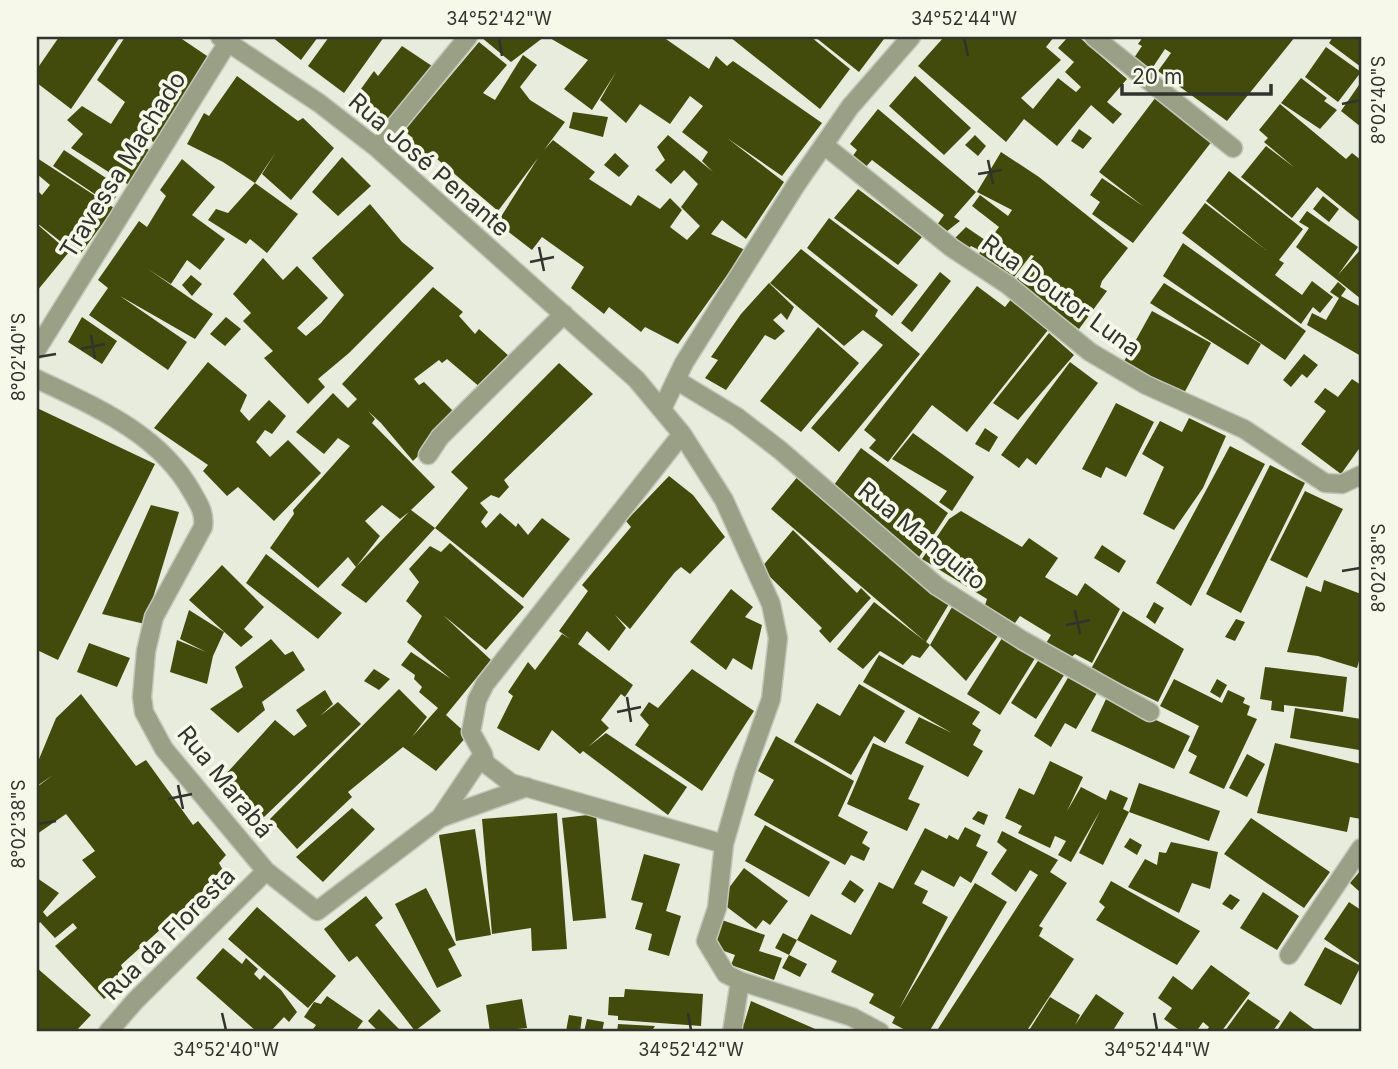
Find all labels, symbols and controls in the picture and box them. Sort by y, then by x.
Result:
text: 34°52'42"W [446,8,552,29]
text: 34°52'44"W [911,8,1017,29]
scale bar [1122,52,1270,96]
text: 8°02'40"S [1368,56,1389,144]
text: 20 m [1132,64,1182,89]
street label: Travessa Machado [53,66,192,263]
street label: Rua José Penante [343,87,516,242]
street label: Rua Doutor Luna [976,228,1146,363]
text: 8°02'40"S [8,313,29,401]
street label: Rua Manguito [853,475,992,596]
text: 8°02'38"S [1368,524,1389,613]
street label: Rua Marabá [171,720,279,844]
text: 8°02'38"S [8,780,29,869]
street label: Rua da Floresta [96,861,241,1006]
text: 34°52'40"W [173,1039,279,1060]
text: 34°52'42"W [638,1039,744,1060]
text: 34°52'44"W [1104,1039,1210,1060]

